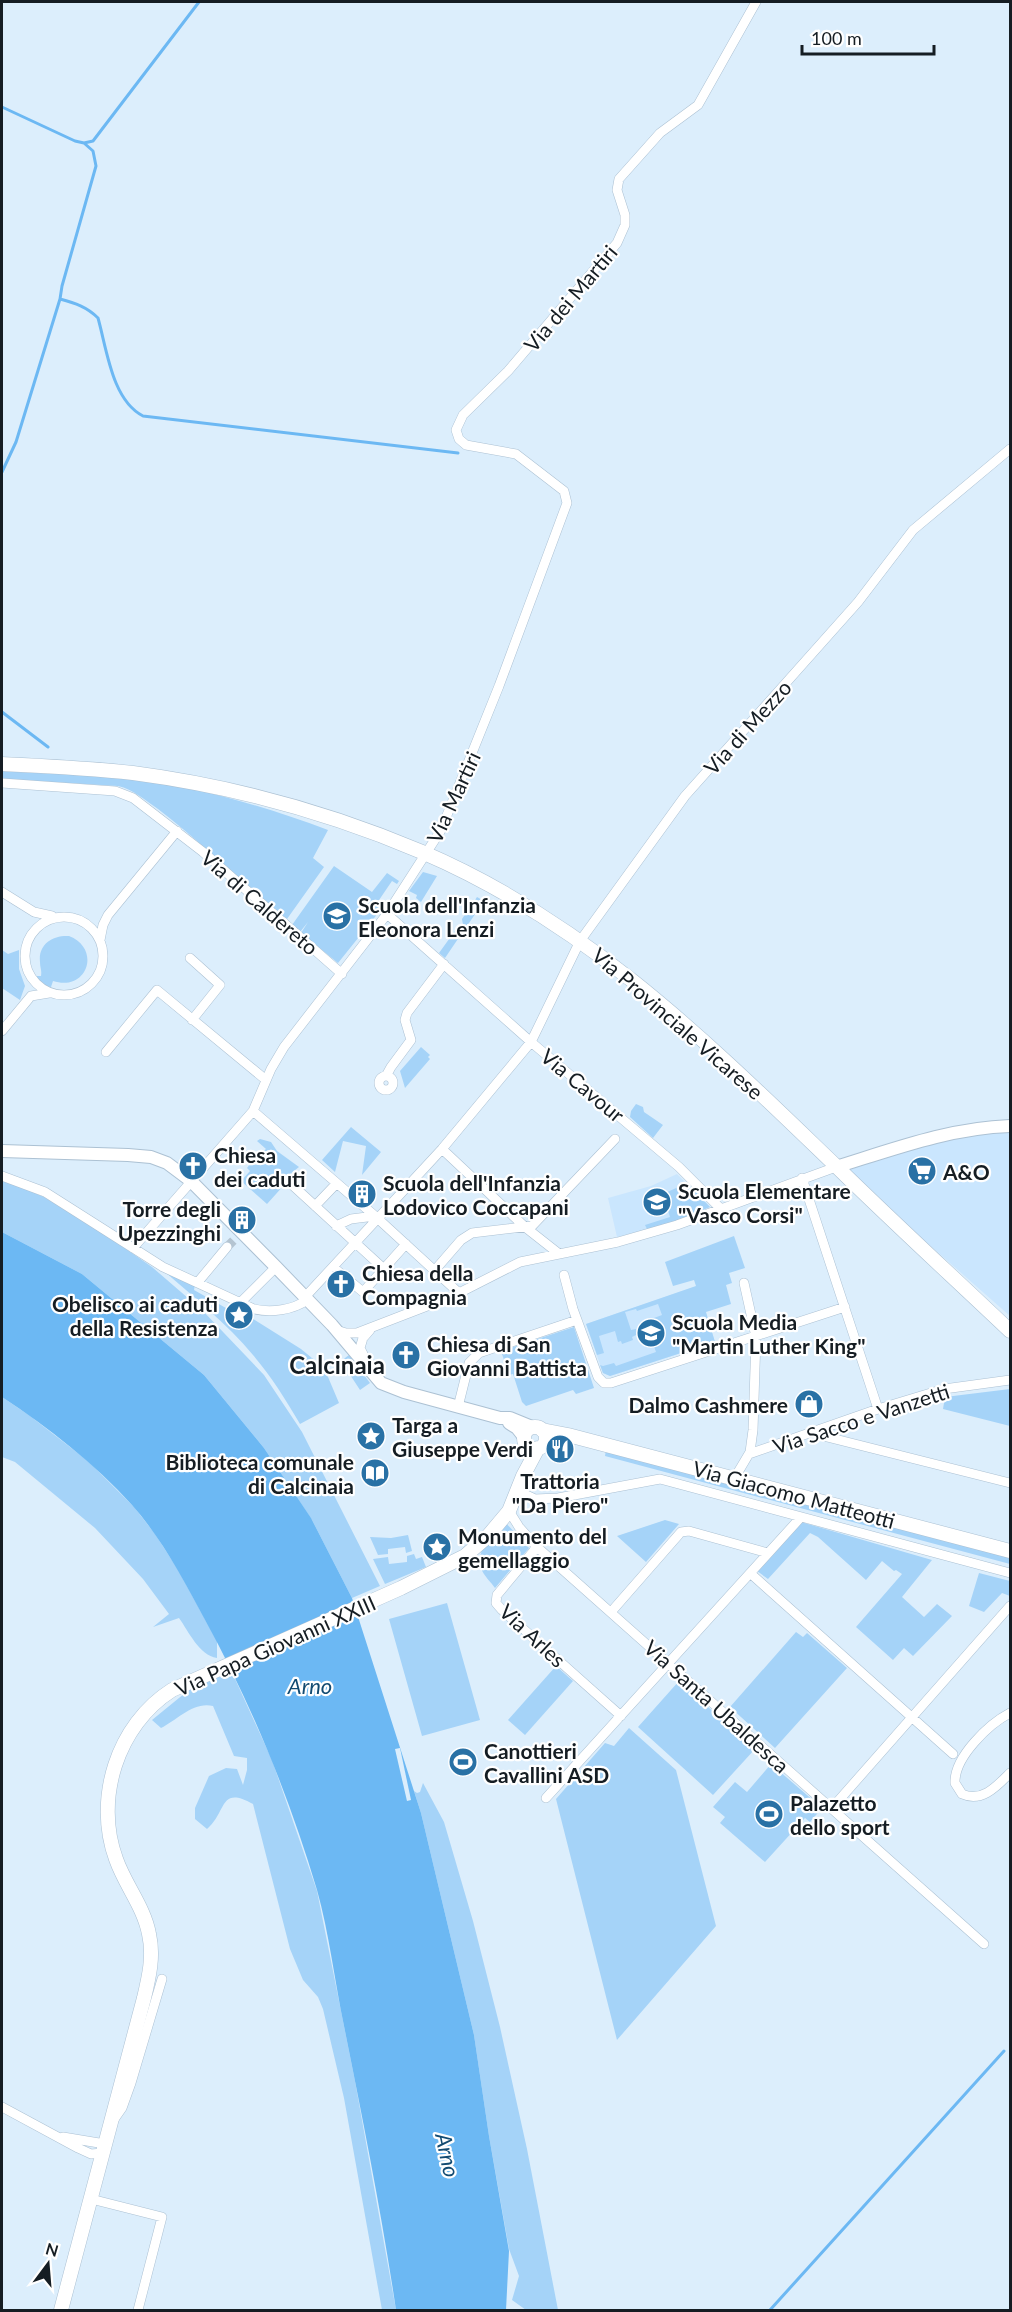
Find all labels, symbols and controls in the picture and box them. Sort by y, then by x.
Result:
scale bar [802,18,934,56]
text: 100 m [811,27,862,49]
street label: Via dei Martiri [518,240,622,356]
street label: Via di Mezzo [698,675,796,779]
street label: Via Martiri [421,747,485,847]
street label: Via di Caldereto [196,844,324,960]
place label: Scuola dell'Infanzia Eleonora Lenzi [358,892,536,941]
school or university icon: Scuola dell'Infanzia Eleonora Lenzi [321,900,353,932]
street label: Via Provinciale Vicarese [587,942,769,1104]
street label: Via Cavour [536,1043,630,1127]
place label: Chiesa dei caduti [214,1142,306,1191]
church icon: Chiesa dei caduti [177,1150,209,1182]
supermarket icon: A&O [906,1155,938,1187]
place label: A&O [942,1159,990,1184]
place label: Scuola dell'Infanzia Lodovico Coccapani [383,1170,569,1219]
building icon: Scuola dell'Infanzia Lodovico Coccapani [346,1178,378,1210]
place label: Scuola Elementare "Vasco Corsi" [678,1178,851,1227]
school or university icon: Scuola Elementare "Vasco Corsi" [641,1186,673,1218]
place label: Torre degli Upezzinghi [118,1196,221,1245]
building icon: Torre degli Upezzinghi [226,1204,258,1236]
place label: Chiesa della Compagnia [362,1260,474,1309]
church icon: Chiesa della Compagnia [325,1268,357,1300]
place label: Obelisco ai caduti della Resistenza [52,1291,218,1340]
place icon: Obelisco ai caduti della Resistenza [223,1299,255,1331]
place label: Scuola Media "Martin Luther King" [672,1309,865,1358]
school or university icon: Scuola Media "Martin Luther King" [635,1317,667,1349]
place label: Chiesa di San Giovanni Battista [427,1331,587,1380]
church icon: Chiesa di San Giovanni Battista [390,1339,422,1371]
district label: Calcinaia [289,1350,385,1379]
street label: Via Sacco e Vanzetti [770,1378,952,1458]
shop icon: Dalmo Cashmere [793,1388,825,1420]
place label: Dalmo Cashmere [628,1392,788,1417]
place label: Targa a Giuseppe Verdi [392,1412,533,1461]
place icon: Targa a Giuseppe Verdi [355,1420,387,1452]
restaurant icon: Trattoria "Da Piero" [544,1433,576,1465]
place label: Biblioteca comunale di Calcinaia [166,1449,354,1498]
street label: Via Giacomo Matteotti [690,1455,898,1533]
library icon: Biblioteca comunale di Calcinaia [359,1457,391,1489]
place label: Trattoria "Da Piero" [512,1468,608,1517]
place label: Monumento del gemellaggio [458,1523,607,1572]
place icon: Monumento del gemellaggio [421,1531,453,1563]
street label: Via Papa Giovanni XXIII [171,1589,379,1701]
street label: Via Arles [495,1598,571,1672]
street label: Via Santa Ubaldesca [639,1634,795,1778]
water label: Arno [287,1672,332,1699]
place label: Canottieri Cavallini ASD [484,1738,609,1787]
sports icon: Canottieri Cavallini ASD [447,1746,479,1778]
place label: Palazetto dello sport [790,1790,890,1839]
sports icon: Palazetto dello sport [753,1798,785,1830]
water label: Arno [430,2129,466,2180]
north arrow [18,2234,78,2294]
text: N [44,2238,61,2260]

